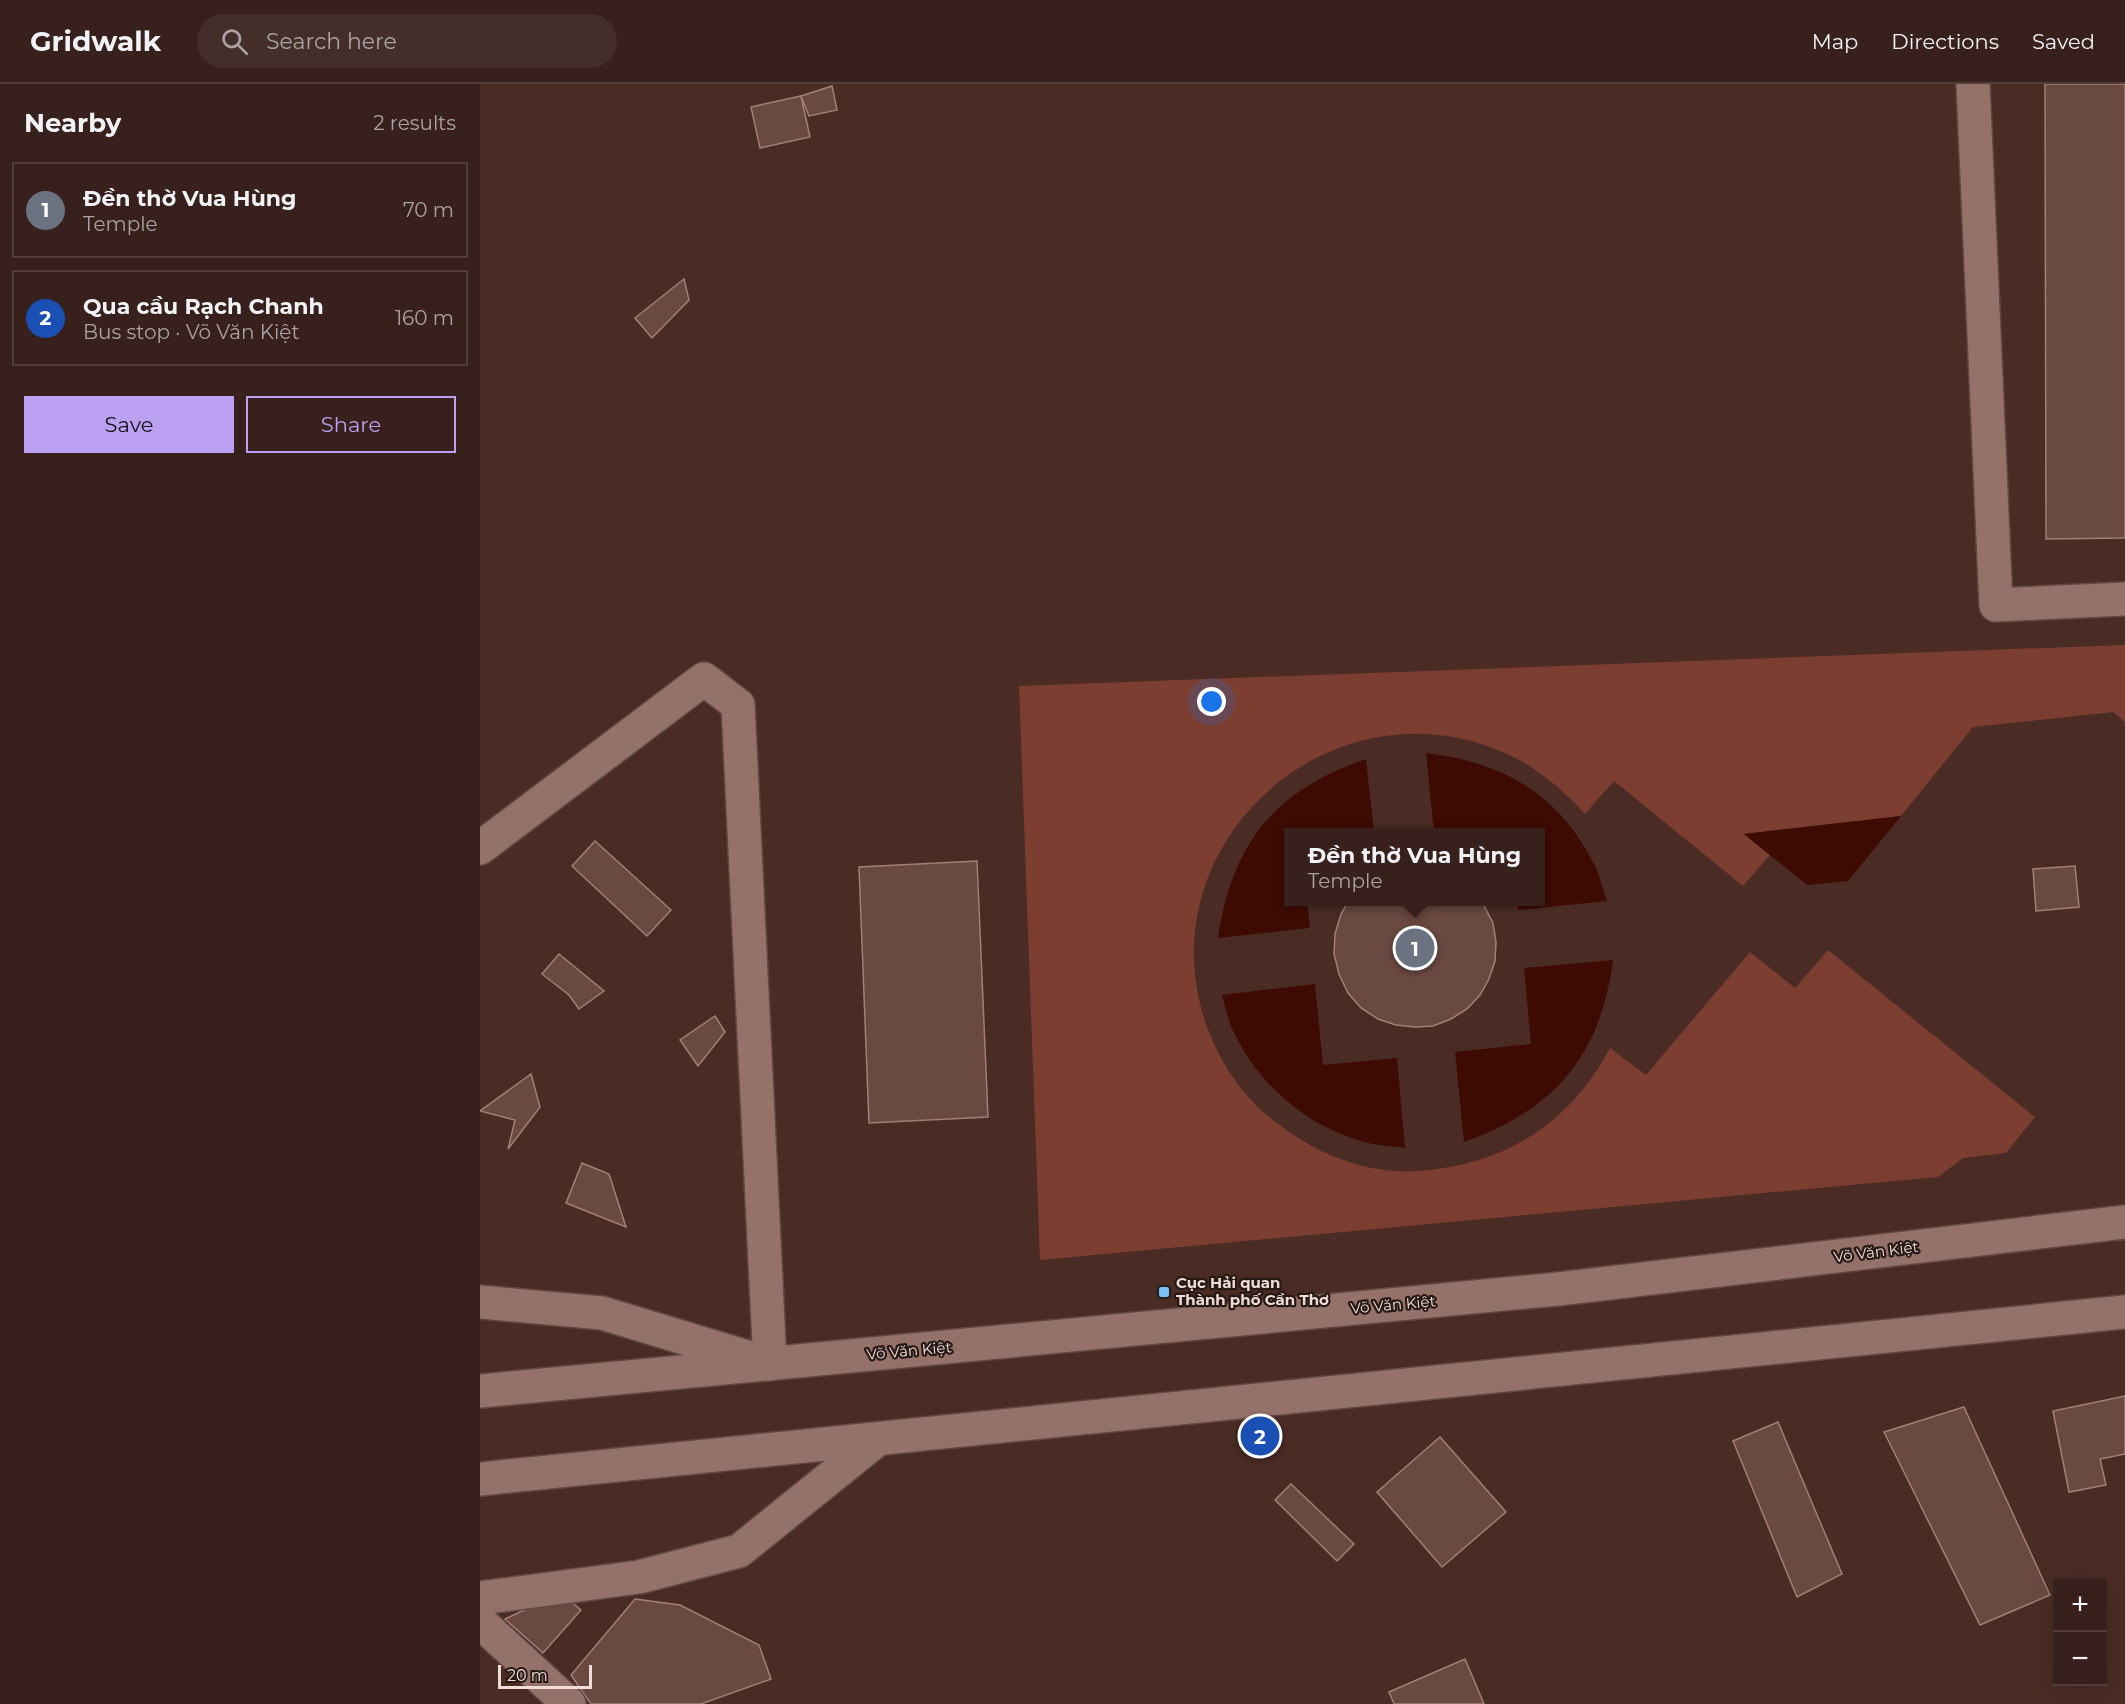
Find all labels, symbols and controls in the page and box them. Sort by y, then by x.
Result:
search box [197,14,617,68]
text: Gridwalk [30,24,161,58]
icon: search [218,25,251,58]
text: Search here [266,28,397,55]
text: Map [1812,29,1858,54]
text: Directions [1891,29,1999,54]
text: Saved [2032,29,2095,54]
text: Nearby [24,107,121,139]
text: 2 results [373,111,456,135]
text: Đền thờ Vua Hùng [83,185,296,212]
text: 1 [42,198,49,222]
text: 70 m [403,198,454,222]
text: Temple [83,212,158,236]
text: Qua cầu Rạch Chanh [83,293,324,320]
text: 2 [40,306,51,330]
text: 160 m [395,306,454,330]
text: Bus stop · Võ Văn Kiệt [83,320,300,344]
button: Save [24,396,234,453]
button: Share [246,396,456,453]
your location [1197,687,1226,716]
popup [1284,828,1545,906]
text: Đền thờ Vua Hùng [1308,842,1521,869]
text: Temple [1308,869,1382,893]
pin: 1 [1396,926,1434,970]
street label: Võ Văn Kiệt [1832,1237,1919,1266]
place label: Cục Hải quan Thành phố Cần Thơ [1176,1273,1329,1309]
marker: Cục Hải quan Thành phố Cần Thơ [1157,1285,1171,1299]
street label: Võ Văn Kiệt [1350,1291,1436,1318]
street label: Võ Văn Kiệt [866,1337,952,1364]
pin: 2 [1240,1414,1280,1458]
map controls [2053,1578,2107,1686]
button: + [2053,1578,2107,1632]
button: − [2053,1632,2107,1686]
scale bar [498,1662,592,1690]
text: 20 m [507,1666,548,1685]

